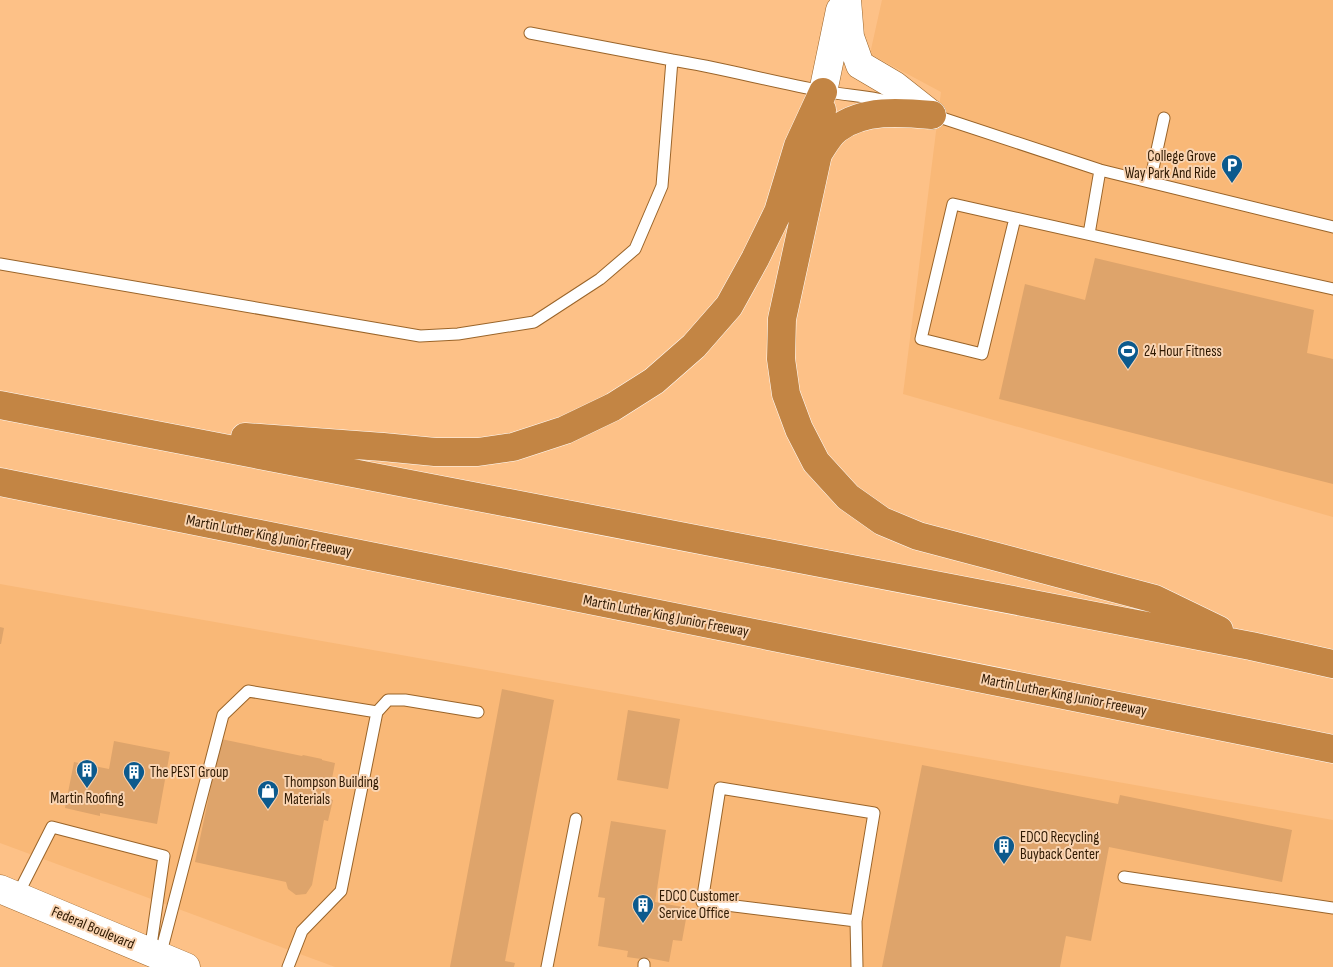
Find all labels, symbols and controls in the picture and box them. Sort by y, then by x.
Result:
place label: College Grove Way Park And Ride [1125,147,1216,183]
parking icon: College Grove Way Park And Ride [1220,153,1244,184]
sports icon: 24 Hour Fitness [1116,339,1140,370]
place label: 24 Hour Fitness [1144,342,1222,361]
street label: Martin Luther King Junior Freeway [185,511,354,561]
street label: Martin Luther King Junior Freeway [582,591,751,641]
street label: Martin Luther King Junior Freeway [980,670,1149,720]
building icon: Martin Roofing [75,758,99,789]
building icon: The PEST Group [122,760,146,791]
place label: The PEST Group [150,763,228,782]
place label: Thompson Building Materials [284,773,379,809]
shop icon: Thompson Building Materials [256,779,280,810]
place label: Martin Roofing [50,789,124,808]
place label: EDCO Recycling Buyback Center [1020,828,1100,864]
building icon: EDCO Recycling Buyback Center [992,834,1016,865]
place label: EDCO Customer Service Office [659,887,740,923]
building icon: EDCO Customer Service Office [631,893,655,924]
street label: Federal Boulevard [49,902,137,954]

